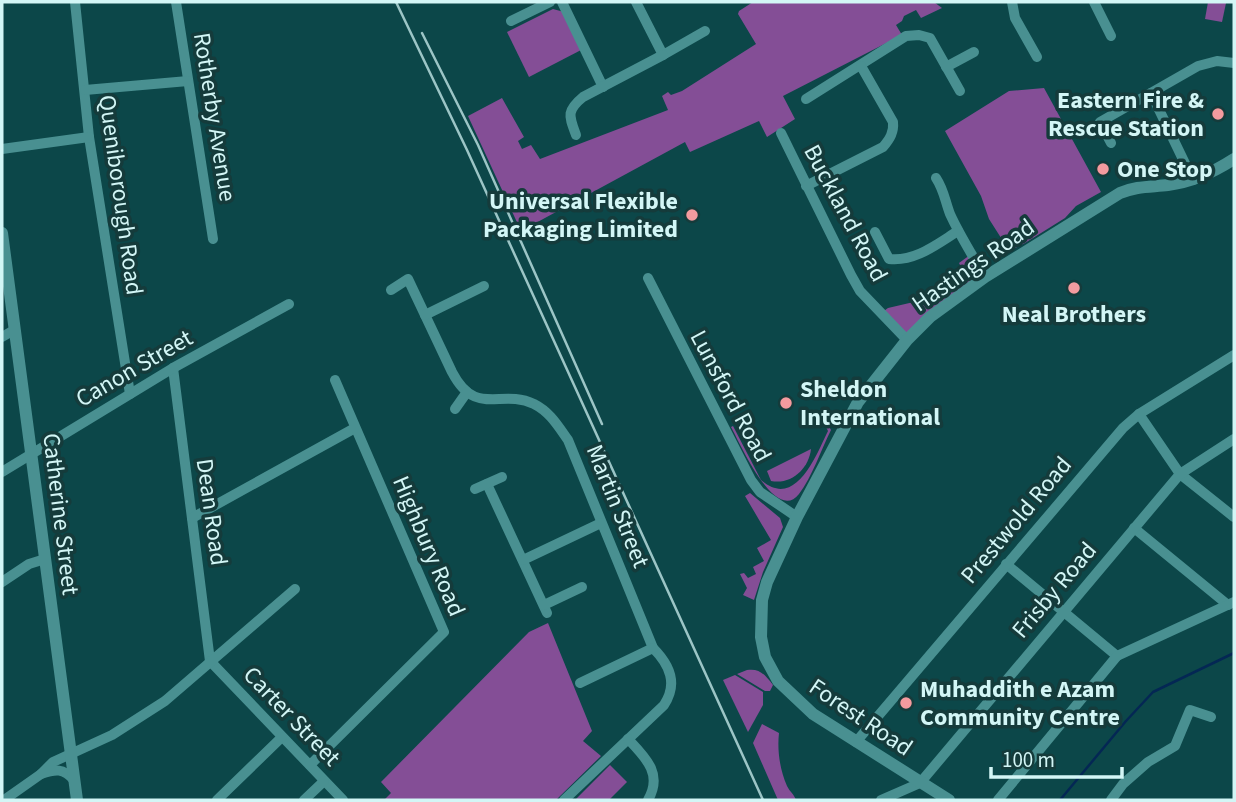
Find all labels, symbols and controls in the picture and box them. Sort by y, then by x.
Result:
street label: Rotherby Avenue [184,30,245,204]
place label: Eastern Fire & Rescue Station [1048,83,1204,146]
street label: Queniborough Road [89,93,152,297]
marker: Eastern Fire & Rescue Station [1210,106,1226,122]
street label: Buckland Road [795,138,896,288]
place label: One Stop [1117,152,1213,187]
marker: One Stop [1095,161,1111,177]
place label: Universal Flexible Packaging Limited [483,184,678,247]
marker: Universal Flexible Packaging Limited [684,207,700,223]
street label: Hastings Road [905,210,1042,321]
marker: Neal Brothers [1066,280,1082,296]
place label: Neal Brothers [1002,297,1146,332]
street label: Canon Street [69,321,199,416]
street label: Lunsford Road [681,324,780,469]
place label: Sheldon International [800,372,940,435]
marker: Sheldon International [778,395,794,411]
street label: Catherine Street [33,431,88,597]
street label: Martin Street [577,439,658,573]
street label: Prestwold Road [952,449,1080,592]
street label: Dean Road [187,456,236,568]
street label: Highbury Road [383,471,474,622]
street label: Frisby Road [1004,534,1105,646]
street label: Carter Street [235,658,348,774]
street label: Forest Road [802,670,920,765]
place label: Muhaddith e Azam Community Centre [920,672,1120,735]
marker: Muhaddith e Azam Community Centre [898,695,914,711]
scale bar [991,736,1122,780]
text: 100 m [1002,745,1055,775]

